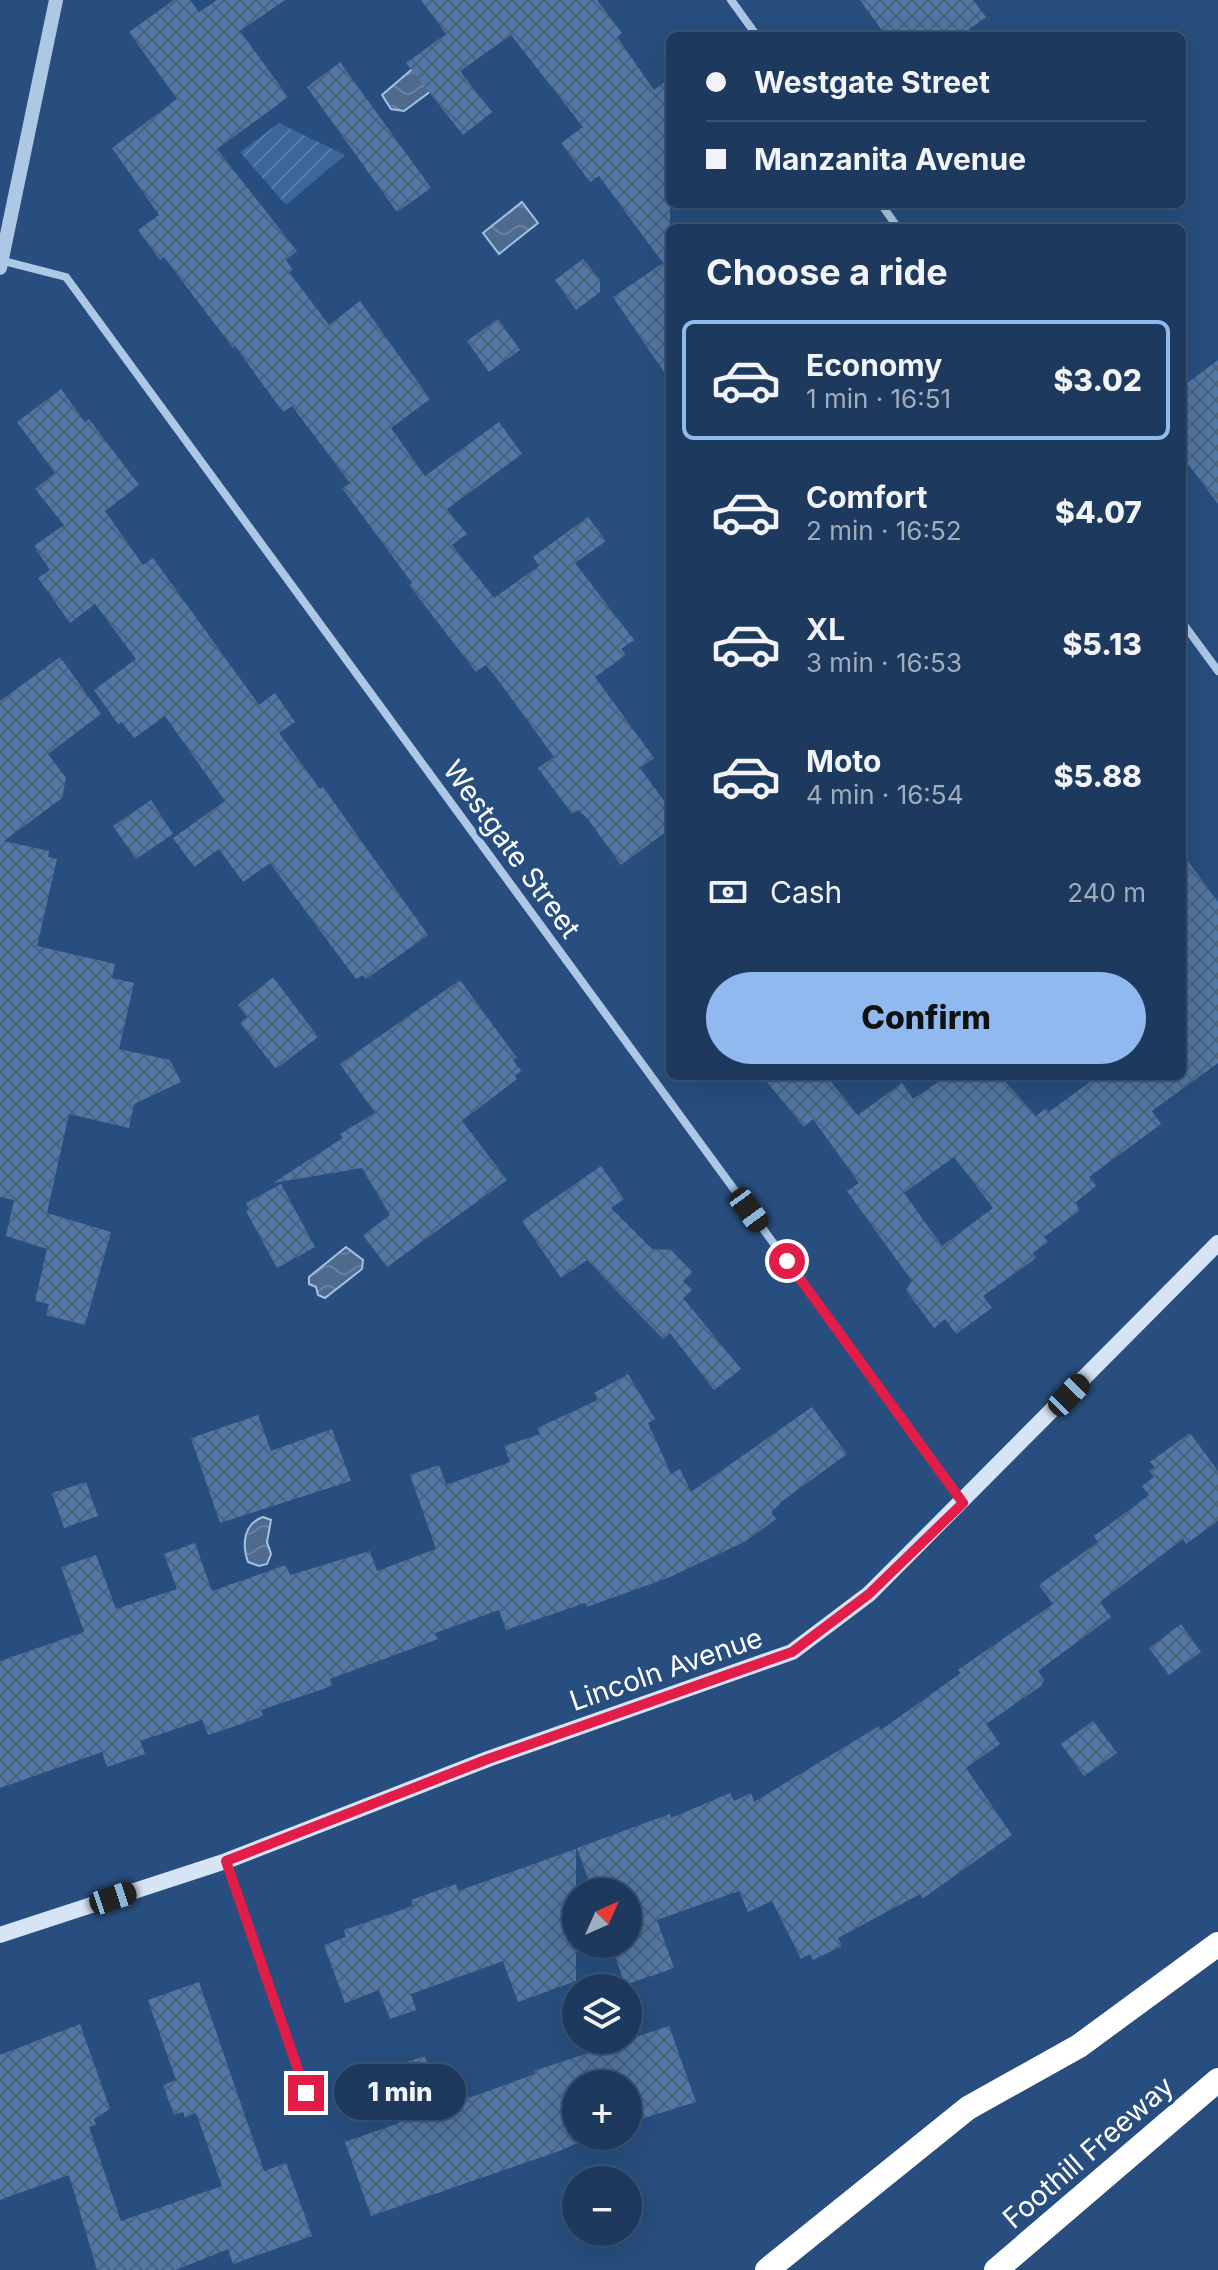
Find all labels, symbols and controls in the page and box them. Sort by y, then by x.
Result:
text: Westgate Street [754,64,990,100]
text: Manzanita Avenue [754,141,1026,177]
text: Choose a ride [706,250,948,294]
icon: car [710,344,782,416]
text: Economy [806,347,942,383]
text: $3.02 [1054,362,1142,398]
text: 1 min · 16:51 [806,383,951,414]
icon: car [710,476,782,548]
text: Comfort [806,479,927,515]
text: $4.07 [1055,494,1142,530]
text: 2 min · 16:52 [806,515,962,546]
icon: car [710,608,782,680]
text: XL [806,611,845,647]
text: $5.13 [1063,626,1142,662]
text: 3 min · 16:53 [806,647,962,678]
icon: car [710,740,782,812]
text: Moto [806,743,881,779]
street label: Westgate Street [436,754,588,944]
text: $5.88 [1054,758,1142,794]
text: 4 min · 16:54 [806,779,963,810]
icon: cash [706,870,750,914]
text: Cash [770,874,842,910]
text: 240 m [1067,877,1146,908]
button: Confirm [706,972,1146,1064]
car [725,1184,773,1236]
route start [769,1243,805,1279]
car [1044,1369,1094,1421]
street label: Lincoln Avenue [565,1620,767,1718]
north arrow [562,1878,642,1958]
map controls [562,1878,642,2246]
car [86,1879,140,1917]
button: layers [562,1974,642,2054]
callout: 1 min [334,2065,466,2121]
street label: Foothill Freeway [996,2069,1180,2235]
button: + [562,2070,642,2150]
route end [288,2075,324,2111]
text: 1 min [367,2076,433,2107]
button: − [562,2166,642,2246]

